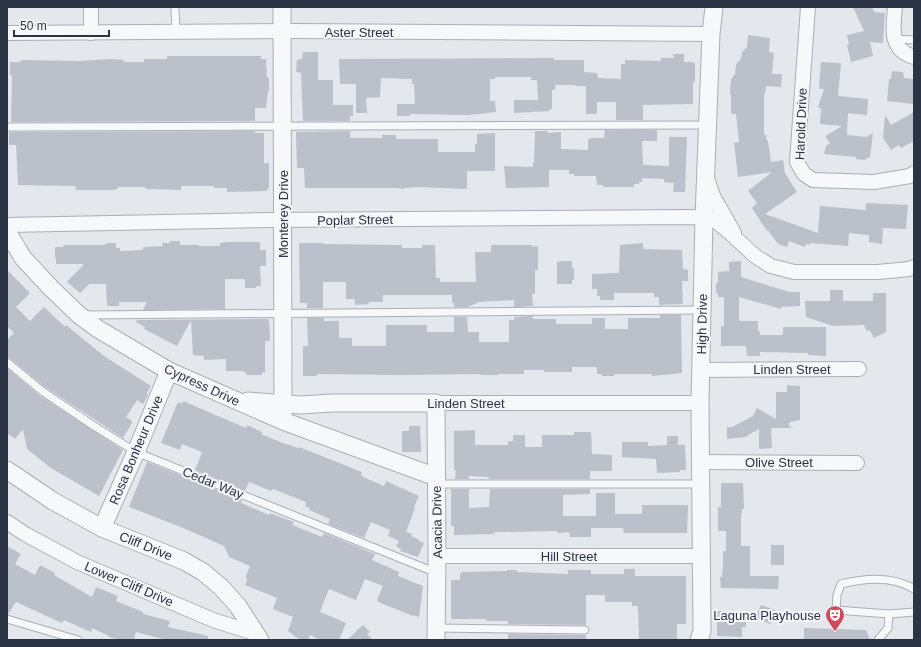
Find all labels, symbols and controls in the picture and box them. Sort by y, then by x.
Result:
scale bar [14,12,109,38]
text: 50 m [20,19,47,33]
street label: Aster Street [325,25,394,40]
street label: Harold Drive [792,88,810,160]
street label: Monterey Drive [276,170,291,258]
street label: Poplar Street [317,212,393,228]
street label: High Drive [694,294,710,354]
street label: Cypress Drive [162,361,242,409]
street label: Linden Street [753,362,831,377]
street label: Rosa Bonheur Drive [106,393,166,507]
street label: Linden Street [427,396,505,411]
street label: Olive Street [745,455,813,470]
street label: Cedar Way [180,464,246,502]
street label: Acacia Drive [429,485,445,559]
street label: Cliff Drive [117,529,175,563]
street label: Hill Street [541,549,598,564]
street label: Lower Cliff Drive [82,559,176,609]
theatre icon: Laguna Playhouse [824,604,846,632]
place label: Laguna Playhouse [713,608,821,623]

